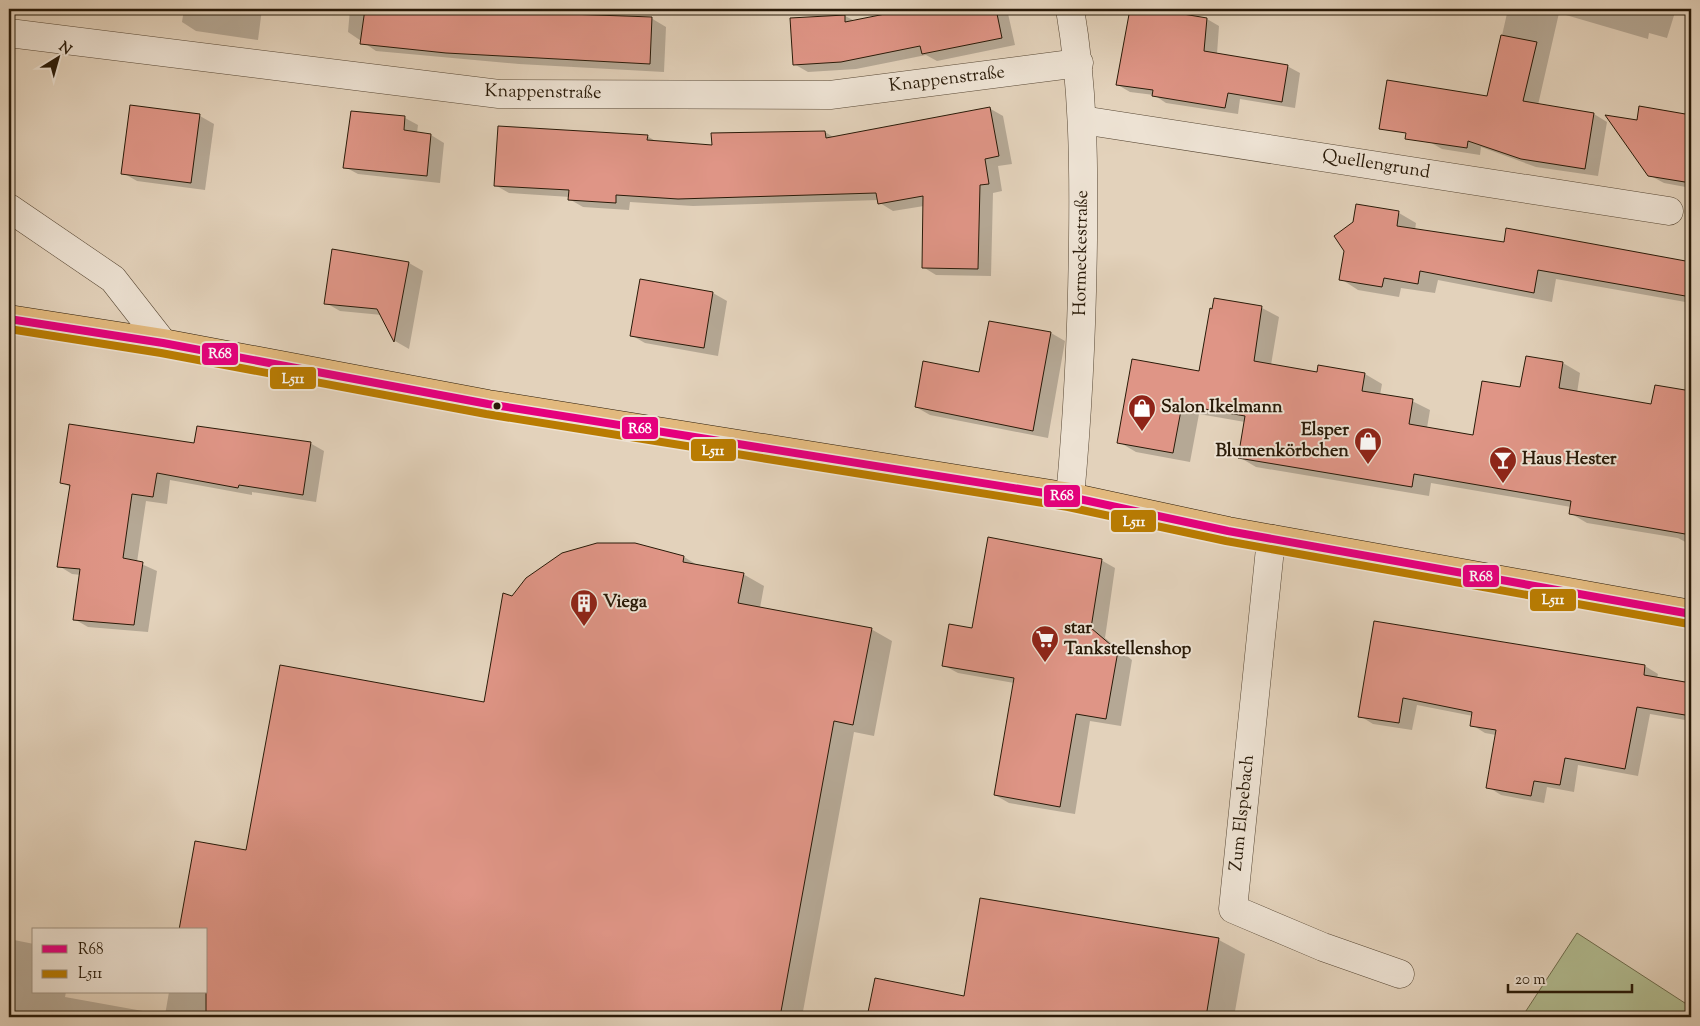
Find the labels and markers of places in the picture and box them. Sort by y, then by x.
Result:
shop icon: Salon Ikelmann [1127,393,1157,432]
place label: Salon Ikelmann [1161,395,1283,421]
unlabelled marker [492,401,502,411]
place label: Elsper Blumenkörbchen [1216,418,1349,465]
shop icon: Elsper Blumenkörbchen [1353,426,1383,465]
bar icon: Haus Hester [1488,445,1518,484]
place label: Haus Hester [1522,447,1617,473]
building icon: Viega [569,588,599,627]
place label: Viega [603,590,648,616]
place label: star Tankstellenshop [1064,616,1191,663]
supermarket icon: star Tankstellenshop [1030,624,1060,663]

